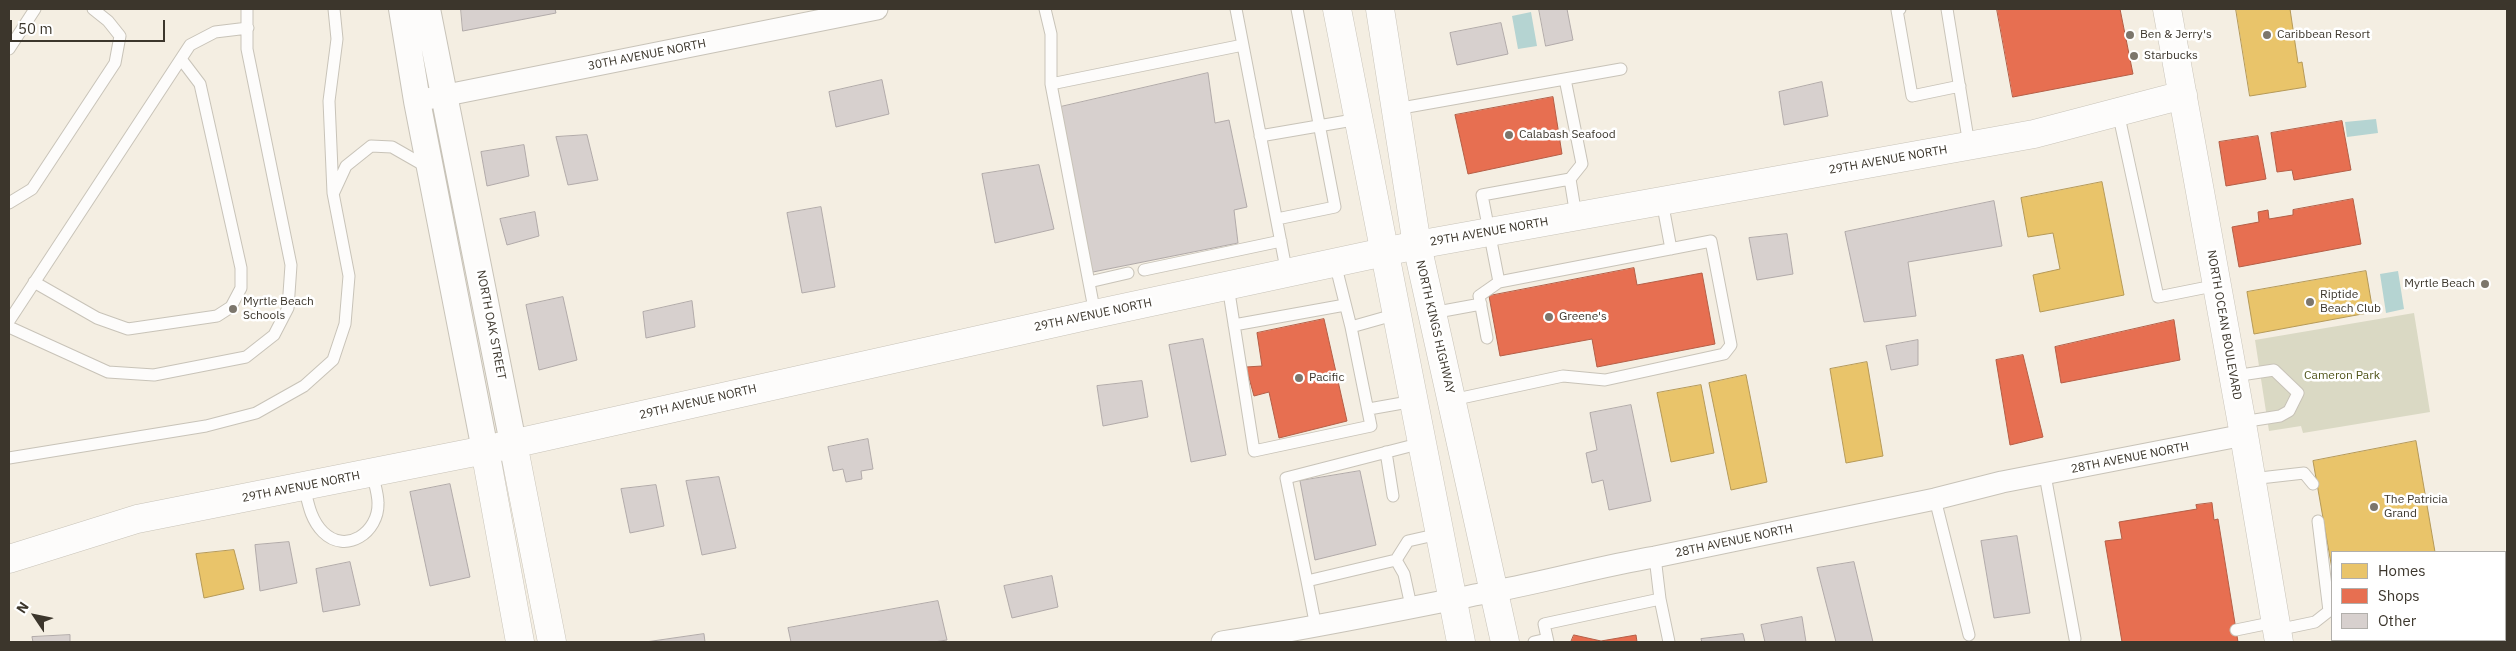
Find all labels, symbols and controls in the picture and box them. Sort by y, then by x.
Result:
scale bar [12,10,168,42]
text: 50 m [18,19,53,38]
place label: Ben & Jerry's [2140,28,2212,42]
place label: Caribbean Resort [2277,28,2370,42]
marker: Ben & Jerry's [2124,29,2136,41]
marker: Caribbean Resort [2261,29,2273,41]
street label: 30TH AVENUE NORTH [587,36,707,74]
place label: Starbucks [2144,49,2198,63]
marker: Starbucks [2128,50,2140,62]
place label: Calabash Seafood [1519,128,1616,142]
marker: Calabash Seafood [1503,129,1515,141]
street label: 29TH AVENUE NORTH [1828,142,1948,178]
street label: 29TH AVENUE NORTH [1429,214,1549,250]
street label: NORTH OCEAN BOULEVARD [2204,249,2244,401]
street label: NORTH KINGS HIGHWAY [1413,259,1457,395]
street label: NORTH OAK STREET [473,269,509,381]
place label: Myrtle Beach [2404,277,2475,291]
marker: Myrtle Beach [2479,278,2491,290]
place label: Riptide Beach Club [2320,288,2381,316]
place label: Myrtle Beach Schools [243,295,314,323]
street label: 29TH AVENUE NORTH [1033,295,1153,335]
marker: Riptide Beach Club [2304,296,2316,308]
marker: Myrtle Beach Schools [227,303,239,315]
place label: Greene's [1559,310,1607,324]
marker: Greene's [1543,311,1555,323]
park label: Cameron Park [2304,369,2380,383]
place label: Pacific [1309,371,1344,385]
marker: Pacific [1293,372,1305,384]
street label: 29TH AVENUE NORTH [638,381,758,423]
street label: 28TH AVENUE NORTH [2070,439,2190,477]
street label: 29TH AVENUE NORTH [241,468,361,506]
place label: The Patricia Grand [2384,493,2448,521]
marker: The Patricia Grand [2368,501,2380,513]
street label: 28TH AVENUE NORTH [1674,521,1794,561]
legend [2331,551,2506,641]
text: Homes [2378,561,2426,580]
text: Shops [2378,586,2420,605]
north arrow [10,591,60,641]
text: N [12,598,33,617]
text: Other [2378,611,2416,630]

